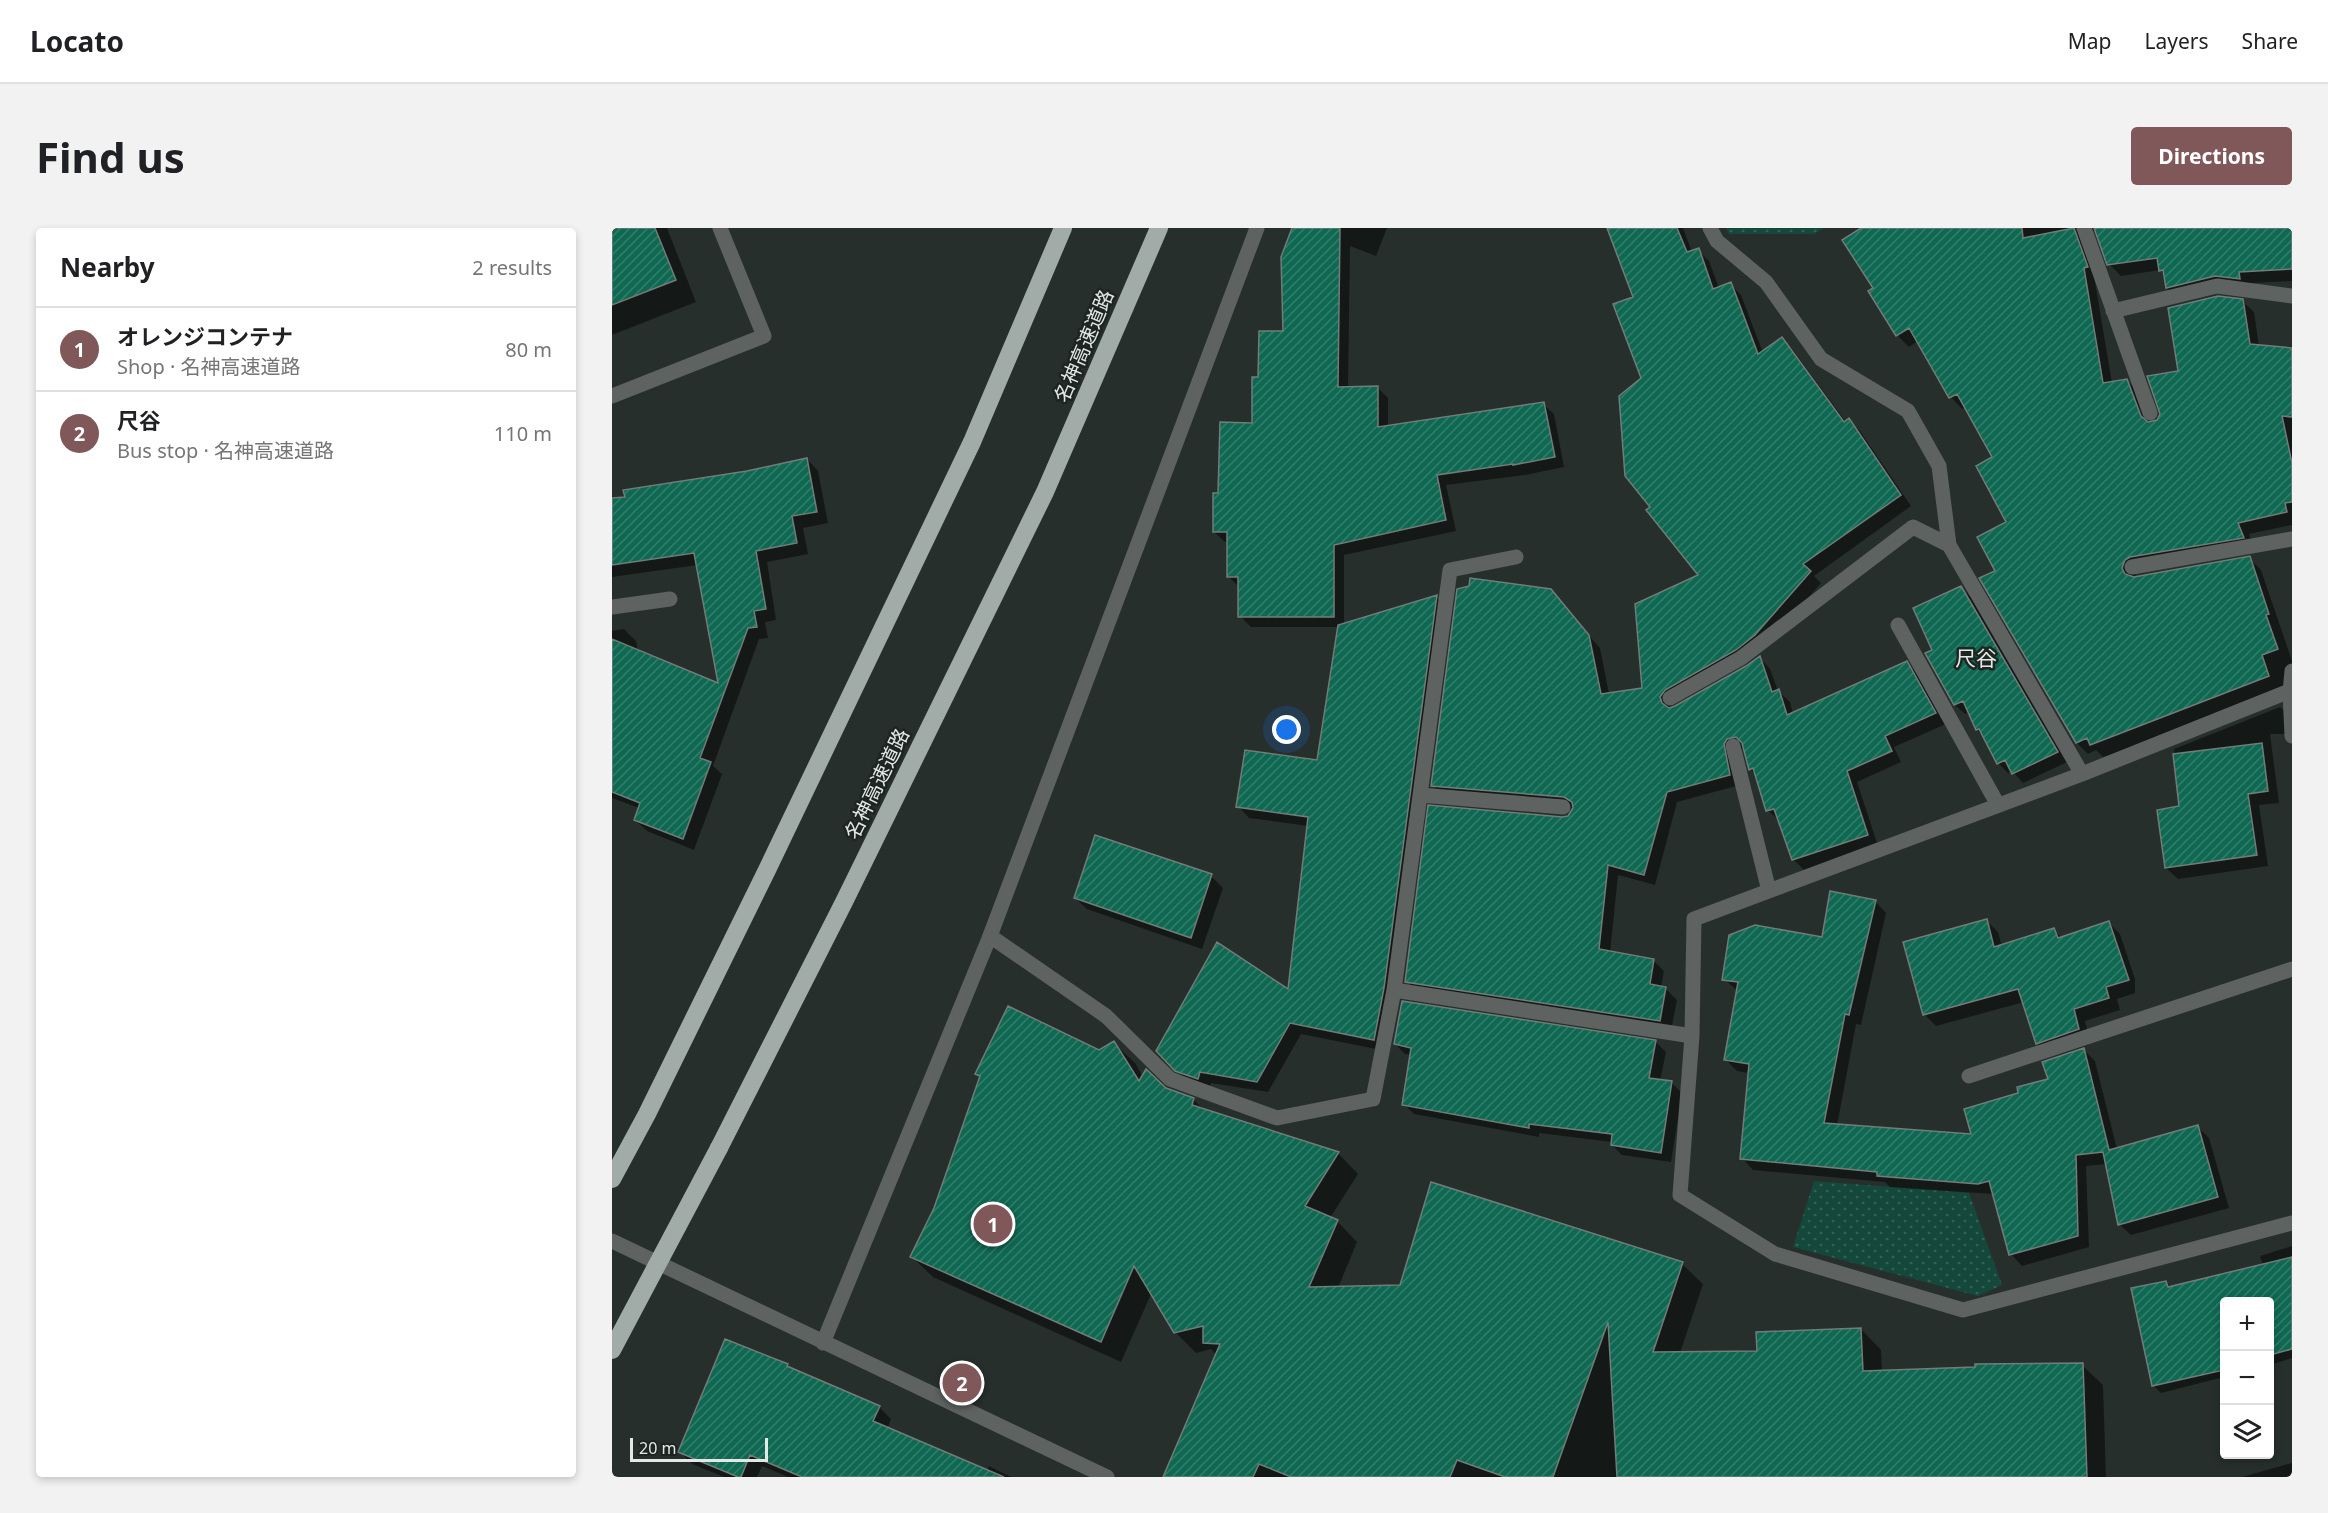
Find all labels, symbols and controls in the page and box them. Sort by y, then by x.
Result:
text: Locato [30,22,124,60]
text: Map [2068,27,2112,55]
text: Layers [2145,27,2209,55]
text: Share [2242,27,2298,55]
button: Directions [2131,127,2292,185]
text: Find us [36,128,185,185]
text: Nearby [60,249,155,285]
text: 2 results [472,254,552,281]
street label: 名神高速道路 [1048,285,1119,406]
text: オレンジコンテナ [117,321,293,351]
text: 1 [74,336,85,363]
text: 80 m [505,336,552,363]
text: Shop · 名神高速道路 [117,353,301,380]
text: 尺谷 [117,405,161,435]
text: 2 [74,420,85,447]
text: 110 m [494,420,552,447]
text: Bus stop · 名神高速道路 [117,437,334,464]
district label: 尺谷 [1955,644,1997,672]
your location [1272,715,1301,744]
street label: 名神高速道路 [838,724,915,844]
pin: 1 [974,1202,1012,1246]
map controls [2220,1297,2274,1459]
button: + [2220,1297,2274,1351]
button: − [2220,1351,2274,1405]
pin: 2 [942,1360,982,1406]
button: layers [2220,1405,2274,1459]
scale bar [630,1435,768,1462]
text: 20 m [639,1437,676,1459]

